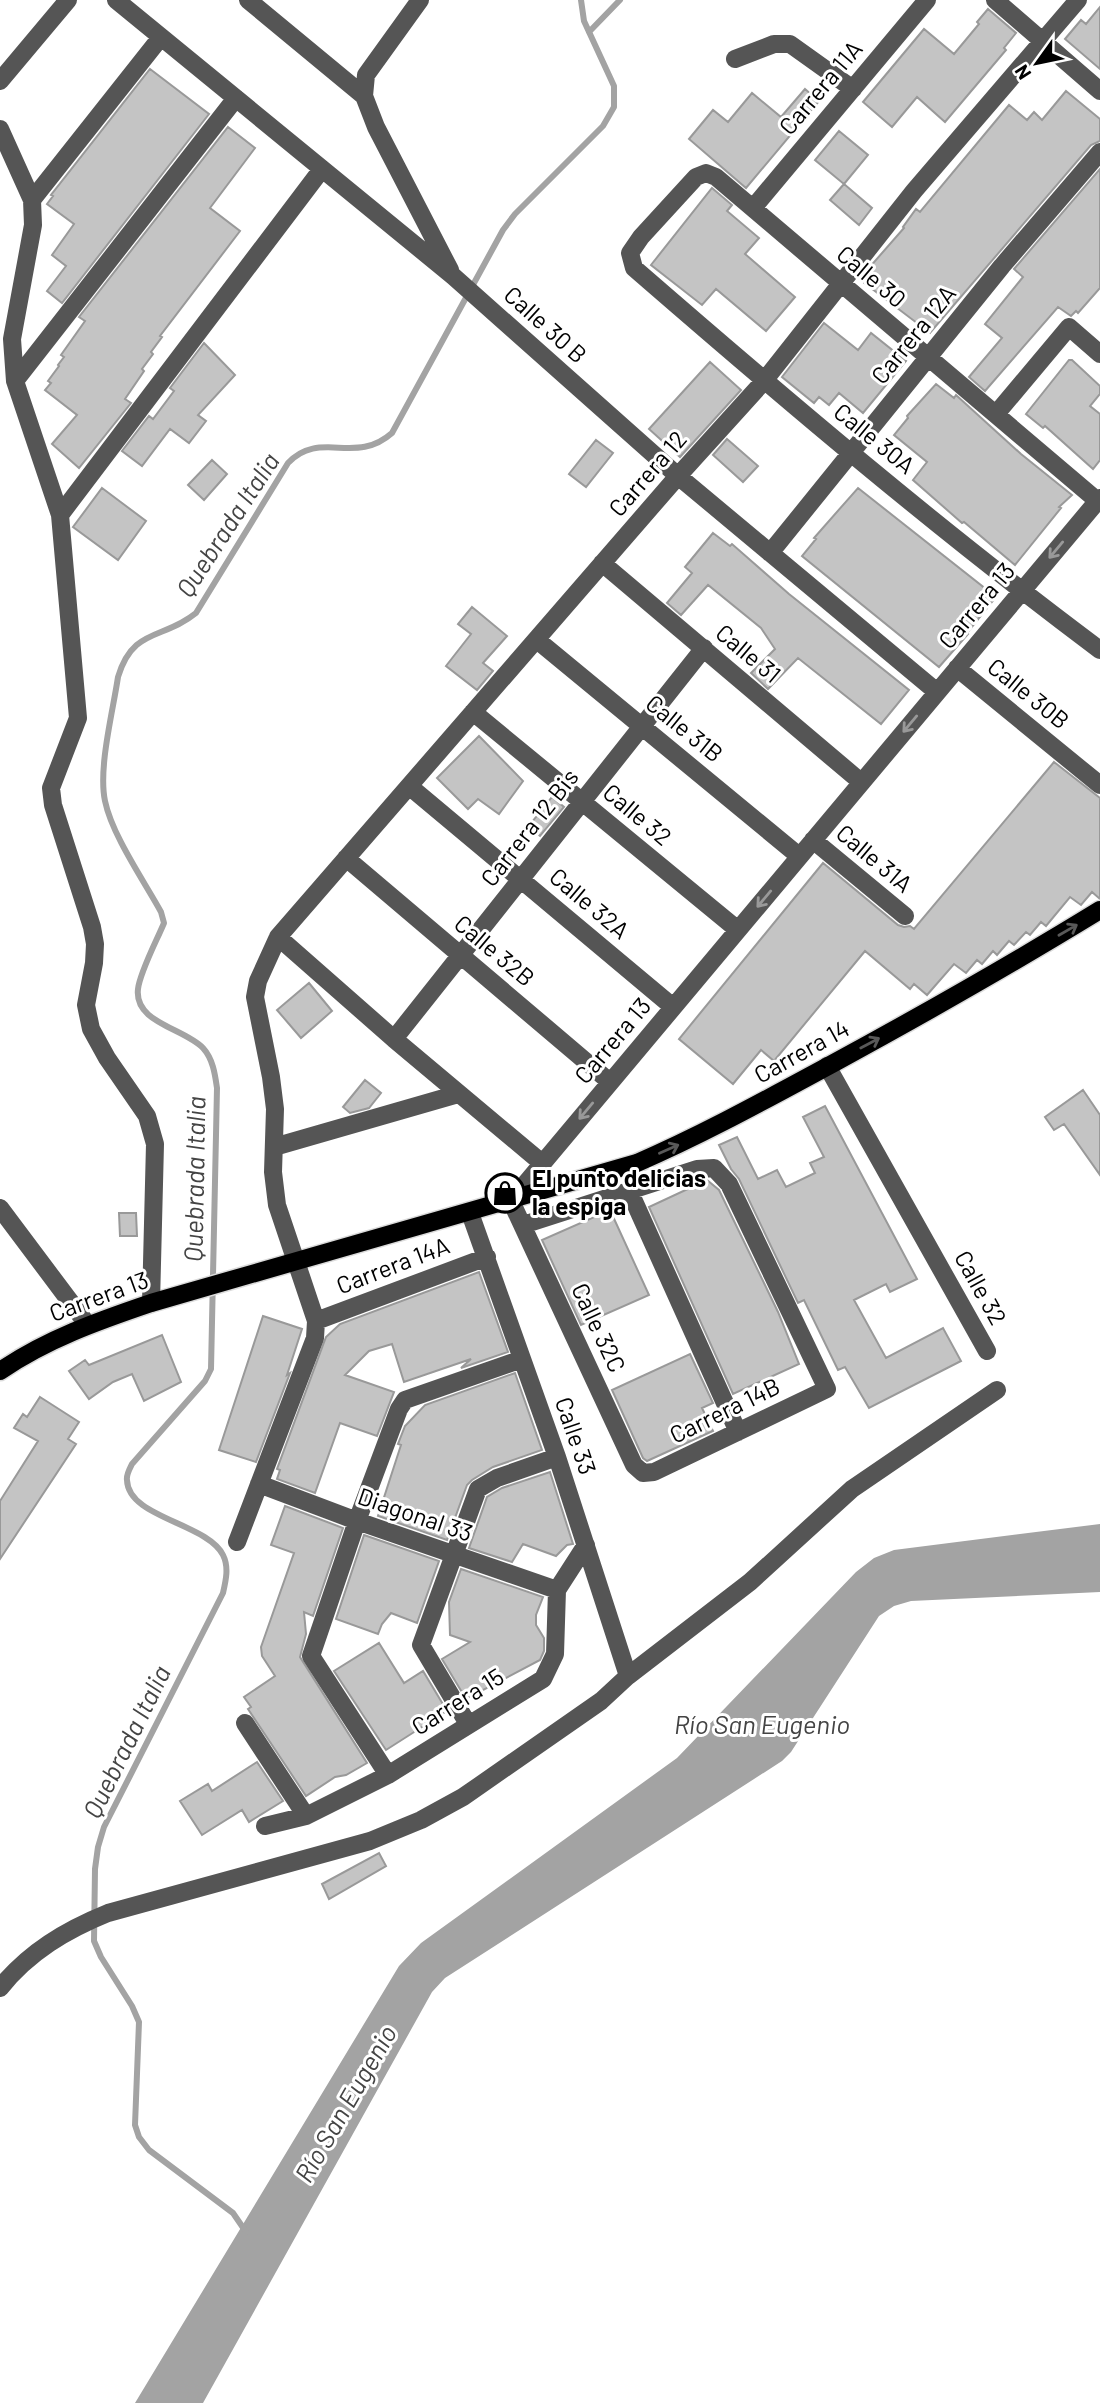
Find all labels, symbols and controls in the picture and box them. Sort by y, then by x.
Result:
north arrow [1002,28,1072,98]
street label: Carrera 11A [772,34,868,140]
text: N [1009,61,1035,84]
street label: Calle 30 [832,239,912,313]
street label: Calle 30 B [499,279,593,368]
street label: Carrera 12A [864,279,961,389]
street label: Calle 30A [829,396,921,479]
street label: Carrera 12 [602,424,692,522]
water label: Quebrada Italia [169,446,285,602]
one-way arrow [1048,541,1064,559]
street label: Carrera 13 [932,556,1020,654]
street label: Calle 31 [711,617,787,688]
street label: Calle 30B [982,651,1075,734]
street label: Calle 31B [640,688,729,768]
one-way arrow [902,715,918,733]
street label: Carrera 12 Bis [474,762,584,892]
street label: Calle 32 [598,777,678,851]
street label: Calle 31A [831,818,919,898]
street label: Calle 32A [544,861,636,945]
one-way arrow [756,889,771,907]
street label: Calle 32B [449,908,541,992]
one-way arrow [1057,923,1077,937]
street label: Carrera 13 [568,991,656,1089]
street label: Carrera 14 [749,1013,854,1089]
one-way arrow [859,1036,880,1049]
water label: Quebrada Italia [177,1096,210,1262]
one-way arrow [578,1101,594,1119]
one-way arrow [658,1142,679,1155]
place label: El punto delicias la espiga [532,1163,706,1220]
shop icon: El punto delicias la espiga [484,1172,526,1214]
street label: Carrera 14A [332,1230,453,1299]
street label: Calle 32 [949,1245,1014,1330]
street label: Carrera 13 [45,1264,152,1327]
street label: Calle 32C [566,1278,633,1377]
street label: Carrera 14B [664,1370,784,1449]
street label: Calle 33 [550,1393,603,1478]
street label: Diagonal 33 [354,1480,477,1547]
water label: Quebrada Italia [75,1660,176,1823]
street label: Carrera 15 [406,1661,509,1740]
water label: Río San Eugenio [674,1708,850,1739]
water label: Río San Eugenio [287,2019,402,2187]

